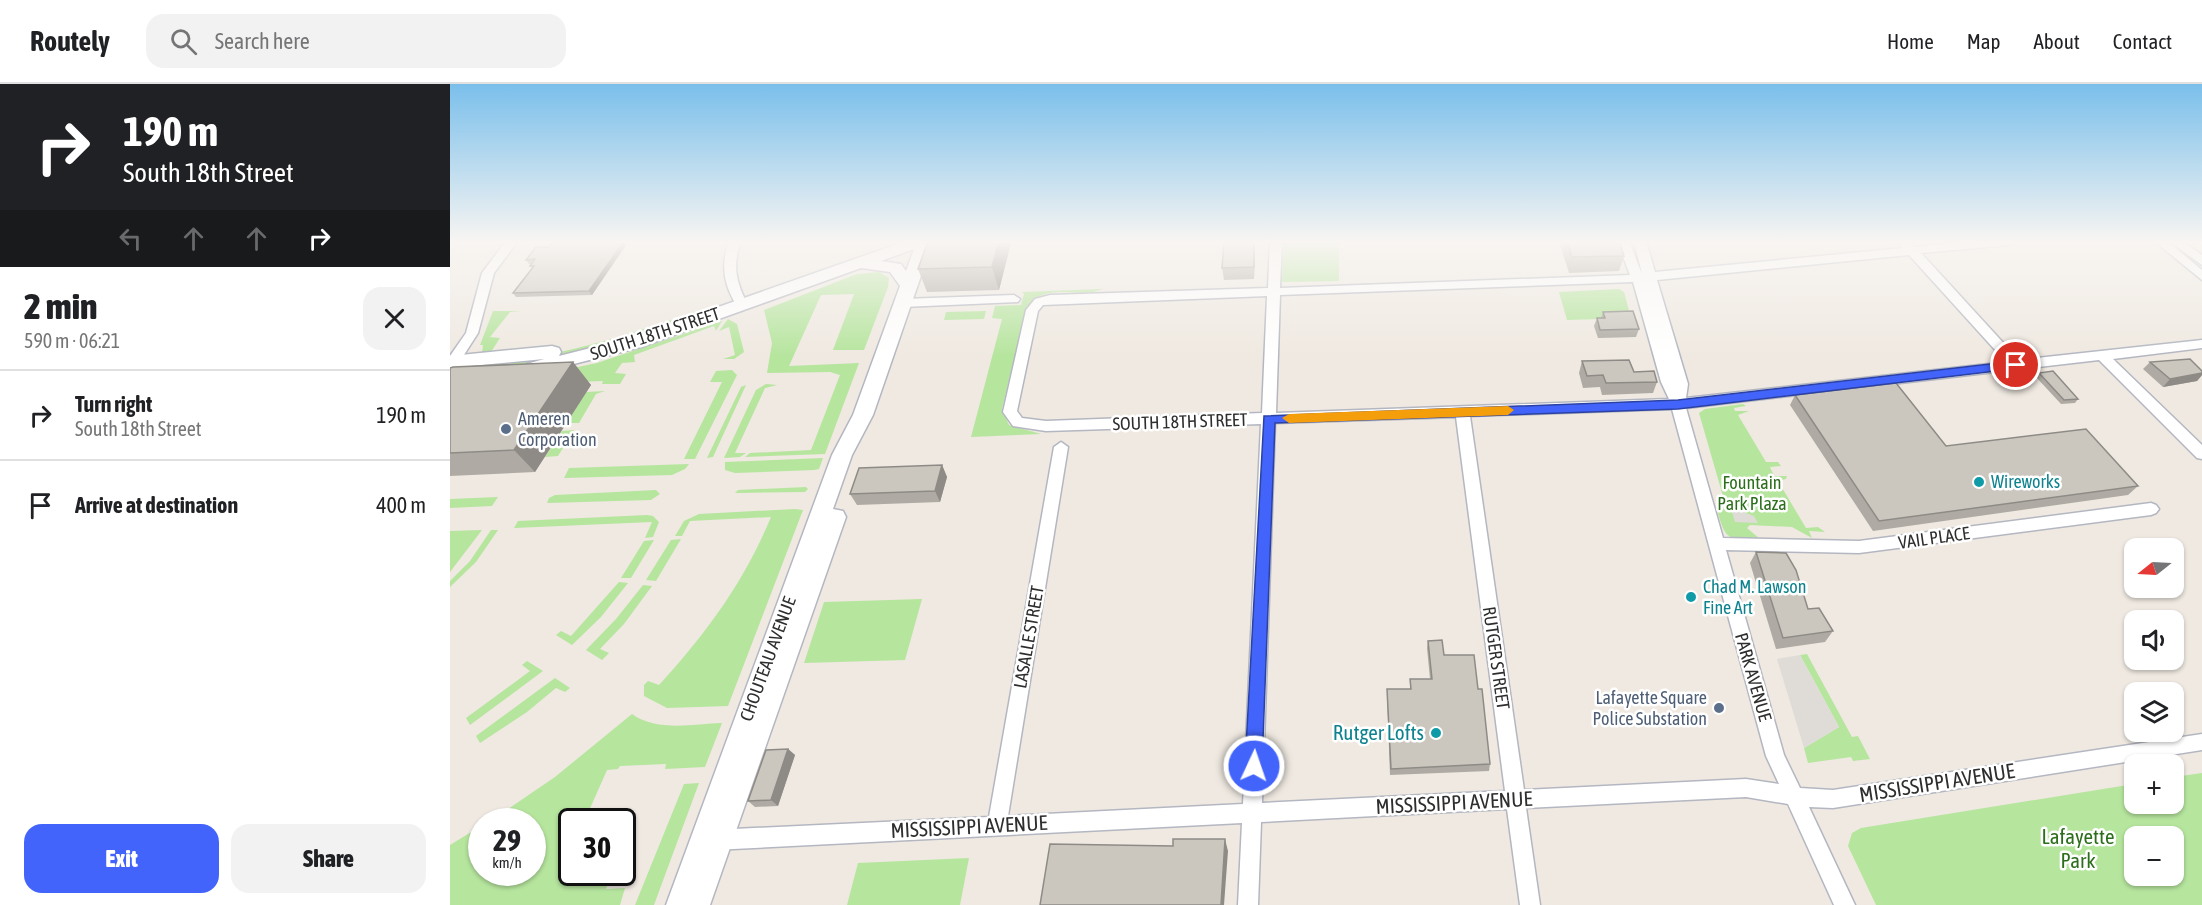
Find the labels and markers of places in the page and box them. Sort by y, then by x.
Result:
pin [1990,339,2041,390]
place label: Ameren Corporation [518,408,597,450]
marker: Ameren Corporation [499,422,513,436]
place label: Wireworks [1991,471,2060,492]
marker: Wireworks [1972,475,1986,489]
place label: Chad M. Lawson Fine Art [1703,576,1807,618]
marker: Chad M. Lawson Fine Art [1684,590,1698,604]
place label: Lafayette Square Police Substation [1592,687,1707,729]
marker: Lafayette Square Police Substation [1712,701,1726,715]
place label: Rutger Lofts [1333,720,1424,744]
marker: Rutger Lofts [1429,726,1443,740]

